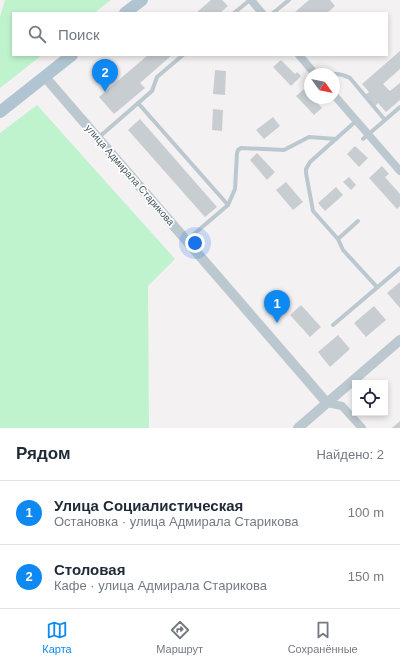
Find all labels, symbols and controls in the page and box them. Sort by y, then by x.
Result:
search box [12,12,388,56]
icon: search [26,23,48,45]
text: Поиск [58,26,100,43]
pin: 2 [92,59,118,92]
north arrow [304,68,340,104]
street label: улица Адмирала Старикова [83,122,177,228]
your location [185,233,205,253]
pin: 1 [264,290,290,323]
map controls [352,380,388,416]
button: locate [352,380,388,416]
text: Рядом [16,444,71,463]
text: Найдено: 2 [316,447,384,462]
text: Улица Социалистическая [54,497,243,514]
text: 1 [25,505,33,520]
text: 100 m [348,505,384,520]
text: Остановка · улица Адмирала Старикова [54,514,298,529]
text: Столовая [54,561,125,578]
text: 2 [25,569,33,584]
text: 150 m [348,569,384,584]
text: Кафе · улица Адмирала Старикова [54,578,267,593]
tab: Карта [42,619,72,655]
tab: Маршрут [156,619,203,655]
tab: Сохранённые [288,619,358,655]

